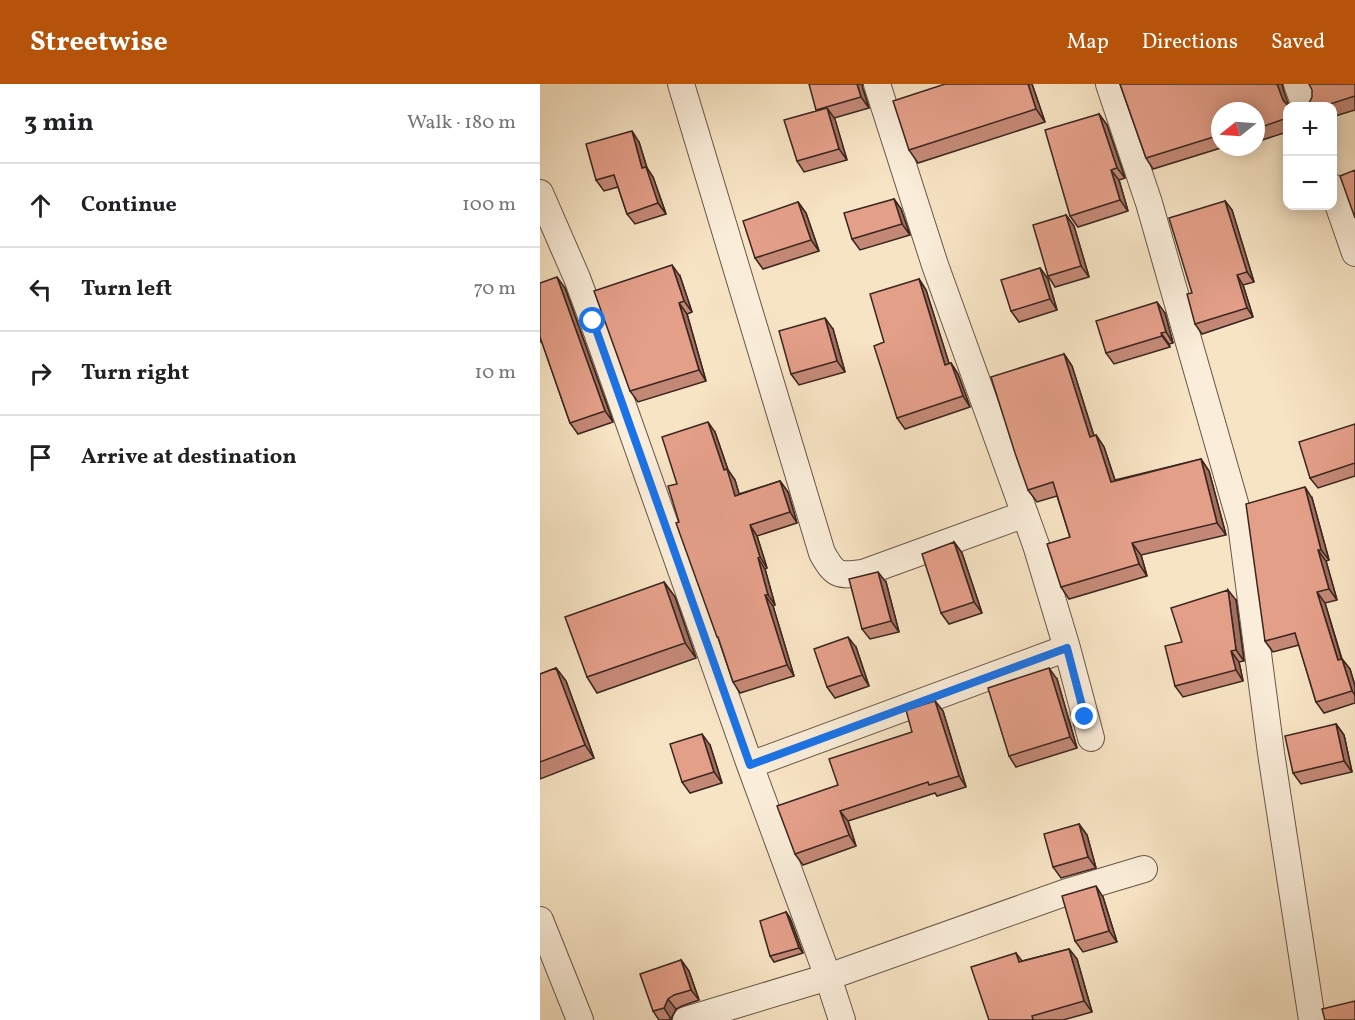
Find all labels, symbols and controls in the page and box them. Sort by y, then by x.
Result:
text: Streetwise [30,23,168,62]
text: Map [1067,28,1109,57]
text: Directions [1142,28,1238,57]
text: Saved [1271,28,1325,57]
north arrow [1211,102,1265,156]
map controls [1283,102,1337,210]
button: + [1283,102,1337,156]
text: 3 min [24,105,94,141]
text: Walk · 180 m [407,109,516,137]
button: − [1283,156,1337,210]
icon: ahead [24,189,57,222]
text: Continue [81,190,177,221]
text: 100 m [462,191,516,219]
icon: left [24,273,57,306]
text: Turn left [81,274,172,305]
text: 70 m [473,275,516,303]
route start [579,307,605,333]
icon: right [24,357,57,390]
text: Turn right [81,358,189,389]
text: 10 m [475,359,516,387]
icon: arrive [24,441,57,474]
text: Arrive at destination [81,442,297,473]
route end [1071,703,1097,729]

